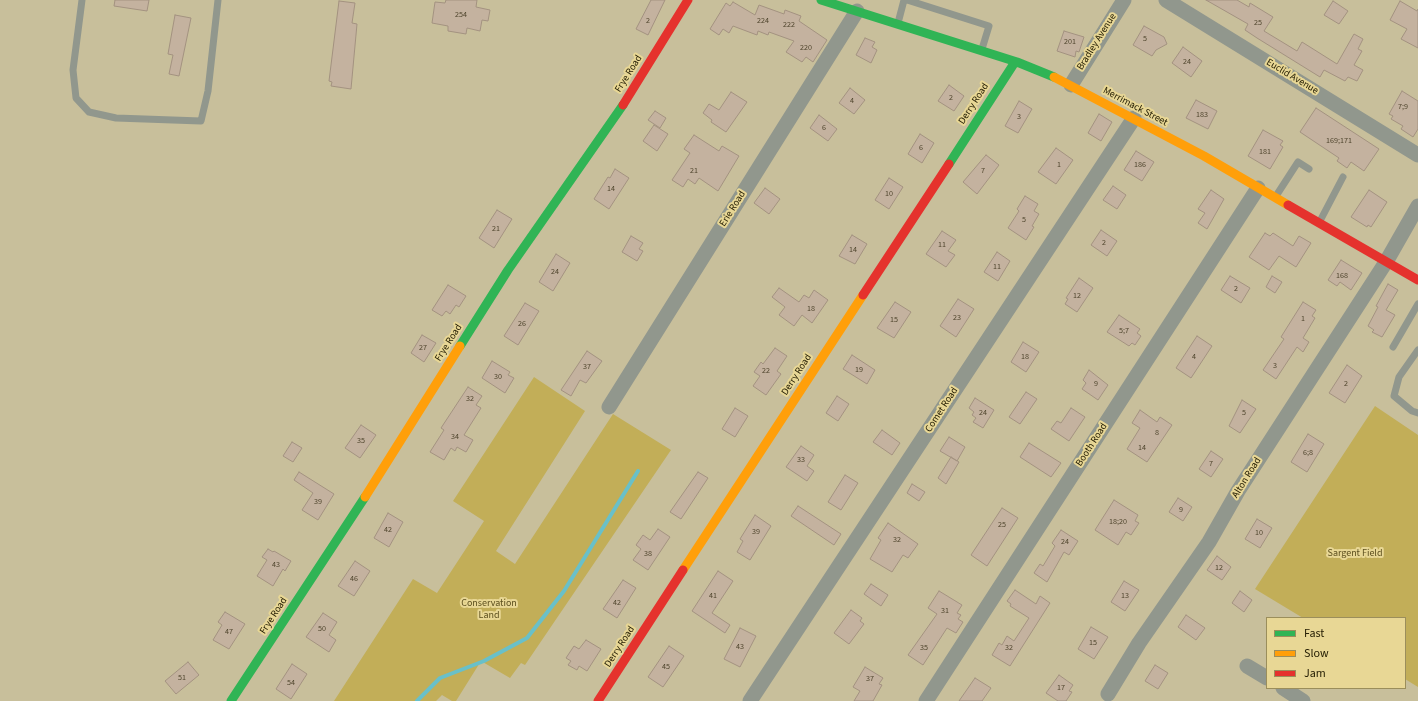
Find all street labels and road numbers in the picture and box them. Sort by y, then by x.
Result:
street label: Bradley Avenue [1075,11,1119,73]
street label: Frye Road [613,53,645,95]
street label: Euclid Avenue [1264,57,1320,97]
street label: Derry Road [956,81,992,127]
street label: Merrimack Street [1101,85,1169,129]
street label: Erie Road [717,189,749,229]
street label: Frye Road [433,322,465,364]
street label: Derry Road [779,352,815,398]
street label: Comet Road [923,385,961,435]
street label: Booth Road [1074,421,1110,469]
street label: Alton Road [1230,455,1264,501]
street label: Frye Road [258,595,290,637]
street label: Derry Road [602,624,638,670]

